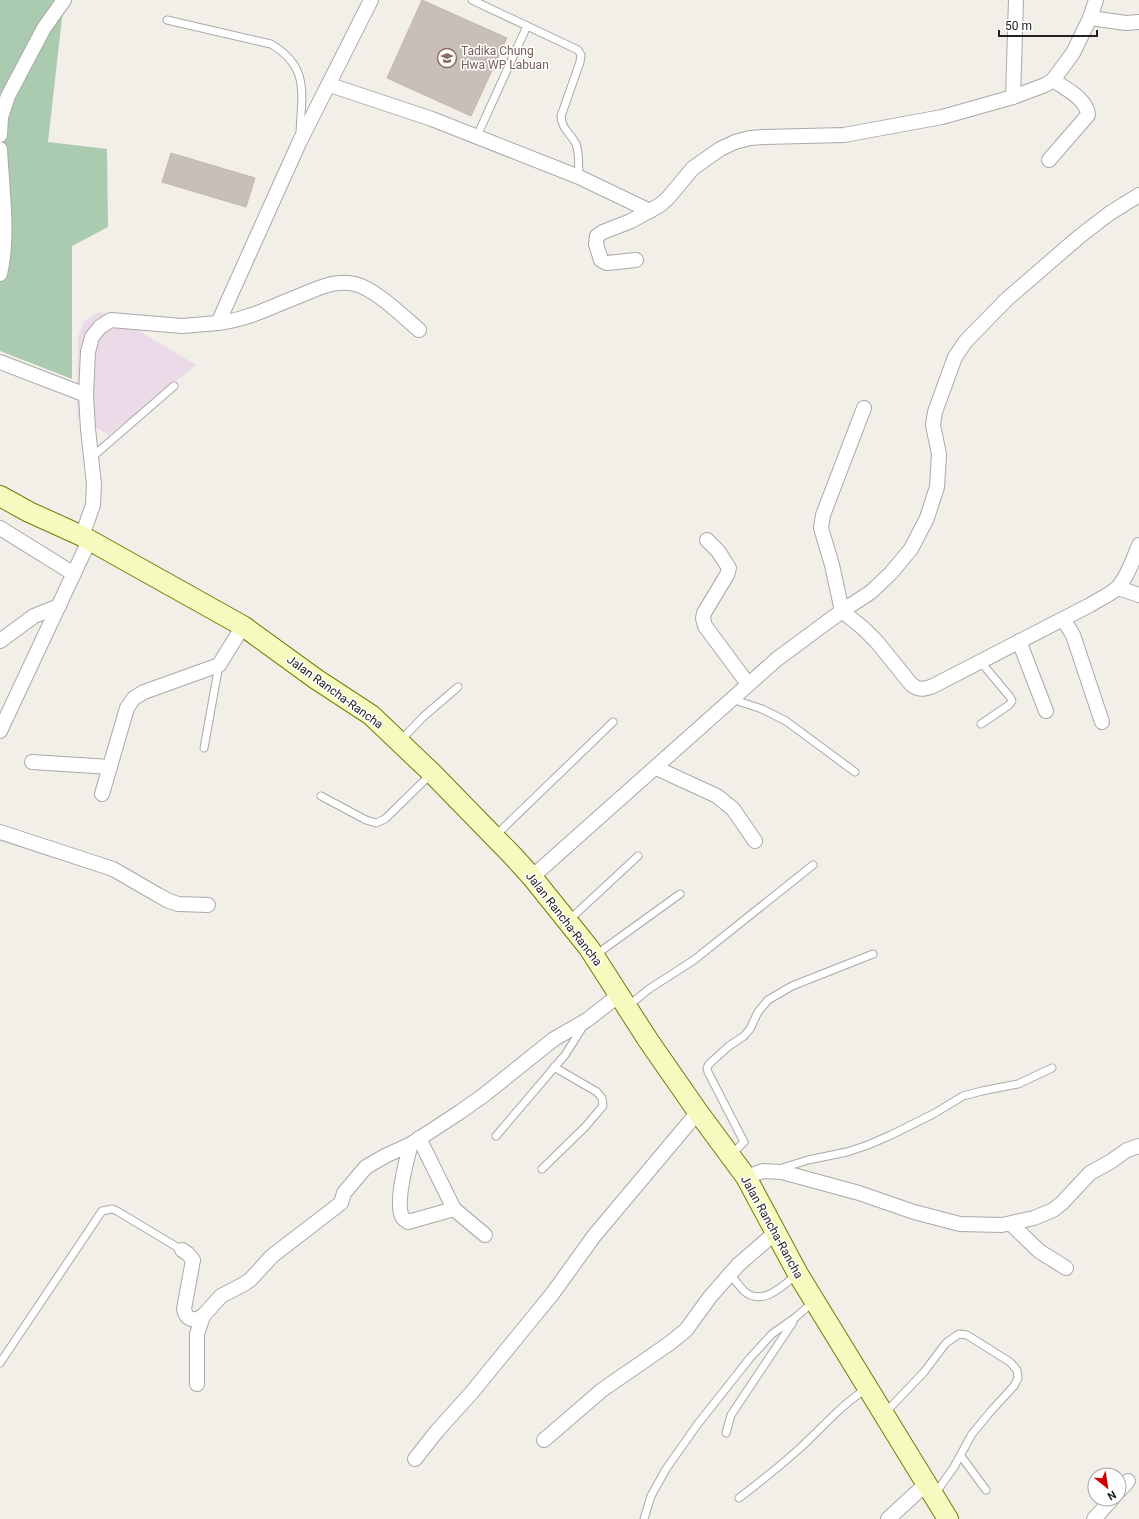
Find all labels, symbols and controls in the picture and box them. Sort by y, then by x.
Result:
scale bar [999,12,1097,38]
text: 50 m [1005,19,1032,33]
place label: Tadika Chung Hwa WP Labuan [461,44,549,72]
school or university icon: Tadika Chung Hwa WP Labuan [436,47,458,69]
street label: Jalan Rancha-Rancha [284,652,386,732]
street label: Jalan Rancha-Rancha [523,869,605,969]
street label: Jalan Rancha-Rancha [738,1173,806,1281]
north arrow [1087,1467,1127,1507]
text: N [1105,1488,1118,1503]

